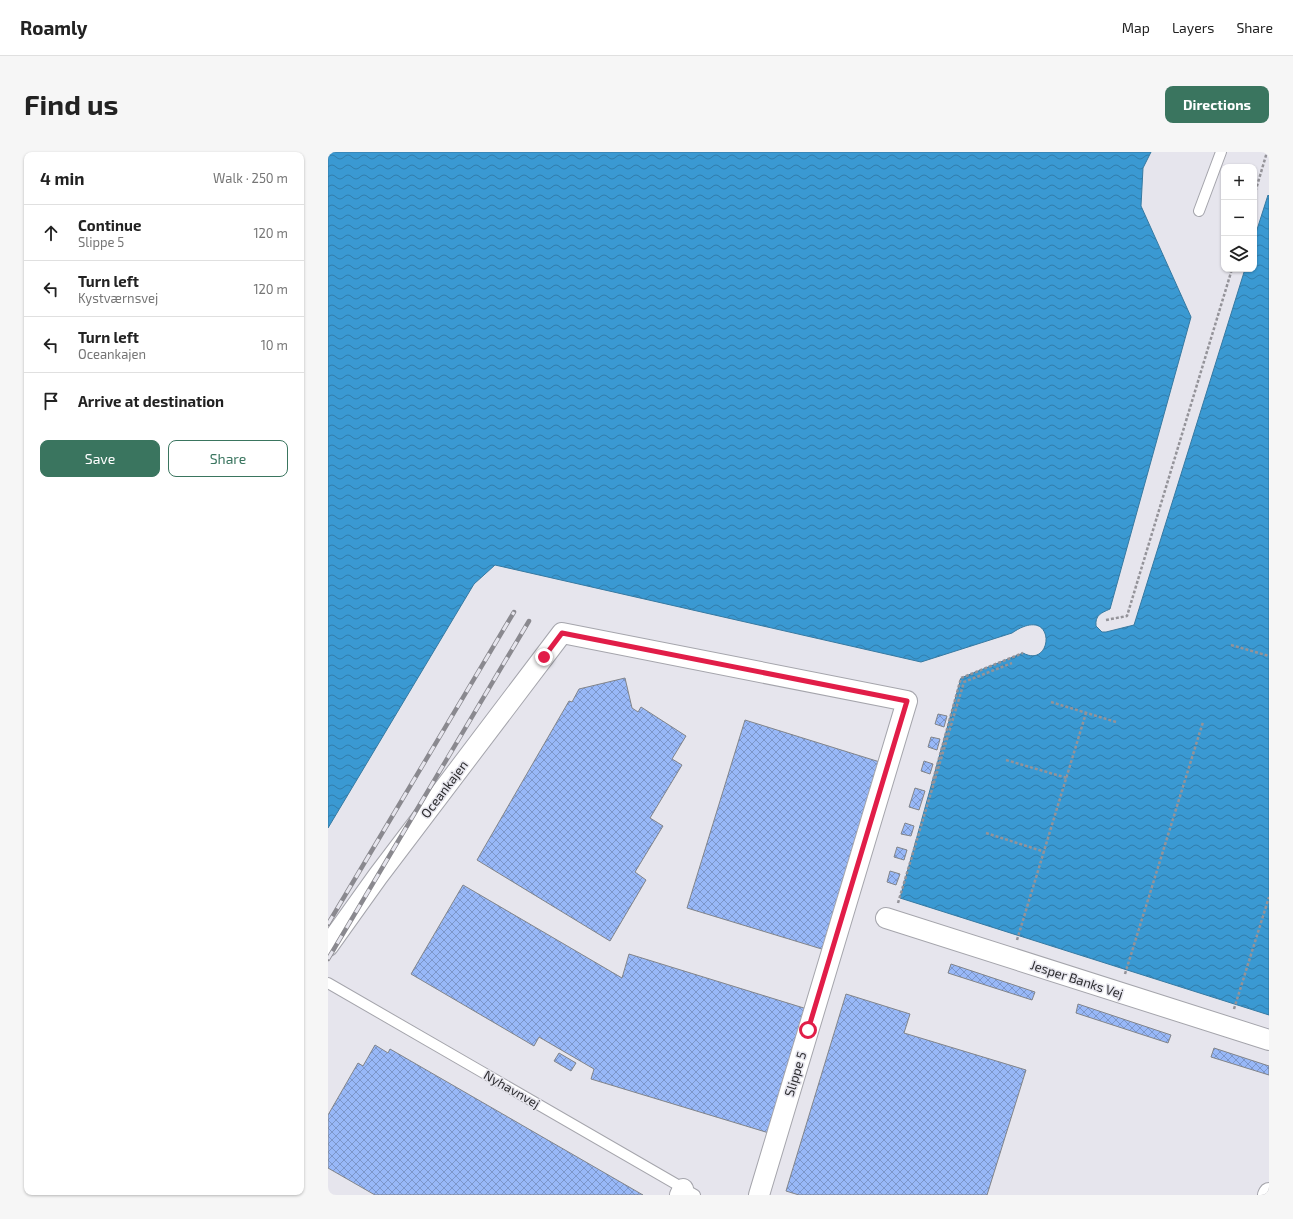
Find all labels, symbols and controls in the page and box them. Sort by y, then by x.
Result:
text: Roamly [20,16,87,39]
text: Map [1122,19,1150,36]
text: Layers [1172,19,1214,36]
text: Share [1236,19,1273,36]
button: Directions [1165,86,1269,123]
text: Find us [24,87,118,121]
map controls [1221,164,1257,272]
button: + [1221,164,1257,200]
text: 4 min [40,168,84,188]
text: Walk · 250 m [213,170,288,186]
button: − [1221,200,1257,236]
text: Continue [78,216,141,234]
icon: ahead [40,222,62,244]
text: 120 m [253,225,288,241]
text: Slippe 5 [78,234,124,250]
button: layers [1221,236,1257,272]
text: Turn left [78,272,139,290]
icon: left [40,278,62,300]
text: 120 m [253,281,288,297]
text: Kystværnsvej [78,290,158,306]
text: Turn left [78,328,139,346]
icon: left [40,334,62,356]
text: 10 m [261,337,288,353]
text: Oceankajen [78,346,146,362]
icon: arrive [40,390,62,412]
text: Arrive at destination [78,392,224,410]
button: Save [40,440,160,477]
button: Share [168,440,288,477]
route end [535,648,553,666]
street label: Oceankajen [417,757,471,821]
street label: Jesper Banks Vej [1029,956,1125,1002]
route start [799,1021,817,1039]
street label: Slippe 5 [781,1049,809,1098]
street label: Nyhavnvej [481,1067,543,1111]

